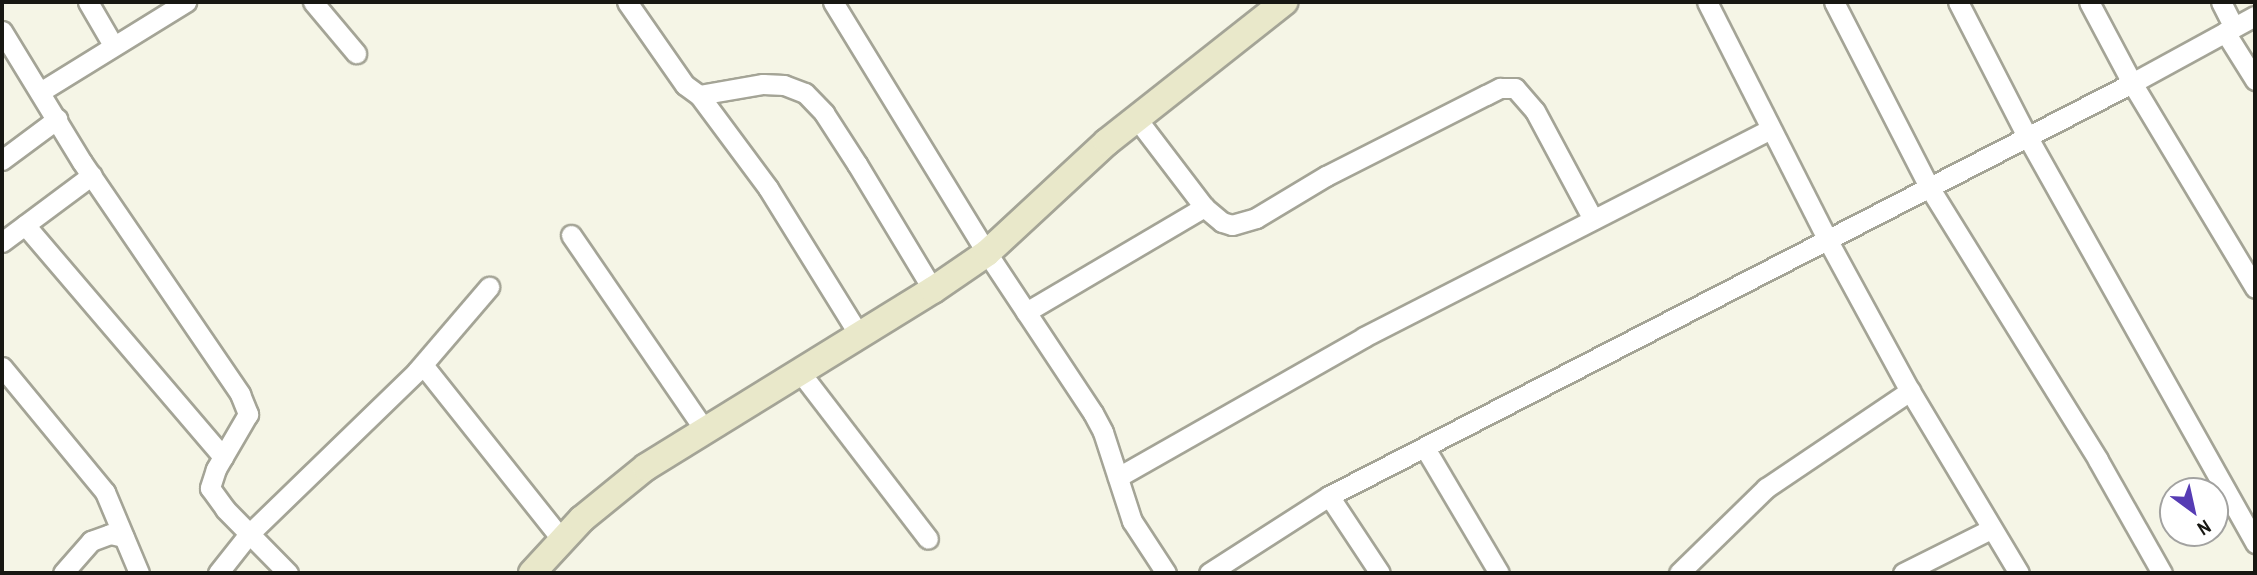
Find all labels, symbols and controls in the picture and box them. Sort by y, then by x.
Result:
north arrow [2159,477,2229,547]
text: N [2193,514,2216,542]

